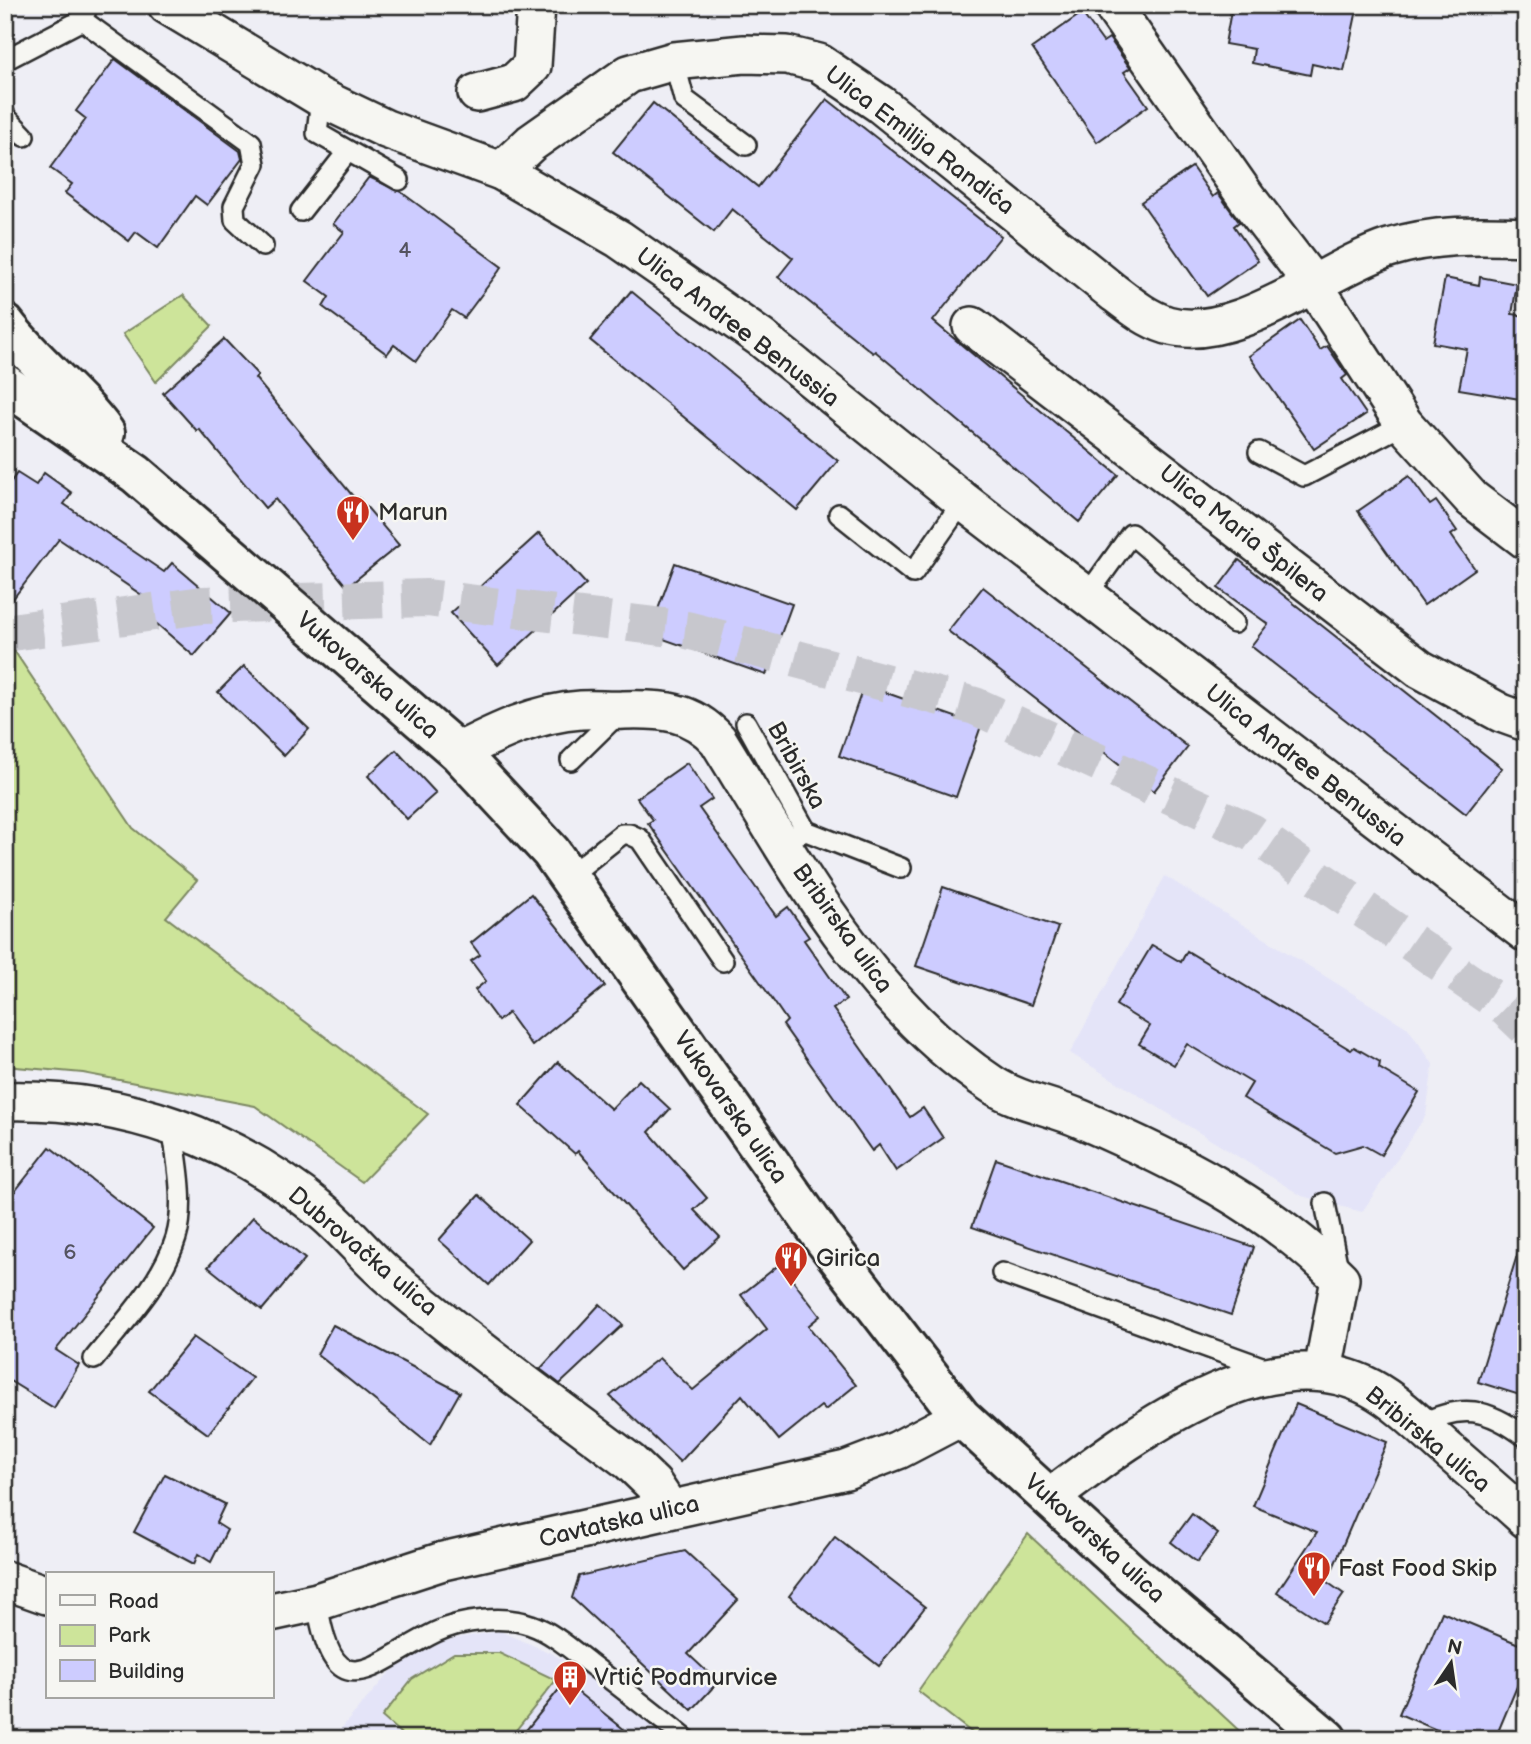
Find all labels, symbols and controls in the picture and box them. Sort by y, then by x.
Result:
street label: Ulica Emilija Randića [819,60,1020,221]
house number: 4 [399,238,412,263]
street label: Ulica Andree Benussia [630,242,845,413]
street label: Ulica Maria Špilera [1153,458,1334,608]
restaurant icon: Marun [334,493,372,542]
place label: Marun [378,498,448,527]
street label: Vukovarska ulica [290,606,445,745]
street label: Ulica Andree Benussia [1199,678,1412,853]
street label: Bribirska [761,717,832,814]
street label: Bribirska ulica [786,858,899,999]
street label: Vukovarska ulica [667,1025,794,1189]
street label: Dubrovačka ulica [282,1181,443,1322]
restaurant icon: Girica [772,1239,810,1288]
house number: 6 [64,1240,77,1265]
place label: Girica [816,1244,880,1273]
street label: Bribirska ulica [1359,1380,1496,1499]
street label: Vukovarska ulica [1018,1468,1171,1609]
street label: Cavtatska ulica [536,1489,702,1554]
restaurant icon: Fast Food Skip [1295,1549,1333,1598]
place label: Fast Food Skip [1338,1554,1497,1583]
legend [46,1572,273,1698]
text: Road [108,1589,159,1614]
text: Park [108,1623,151,1648]
north arrow [1416,1628,1486,1698]
text: N [1445,1635,1464,1661]
building icon: Vrtić Podmurvice [551,1658,589,1707]
text: Building [108,1659,184,1684]
place label: Vrtić Podmurvice [594,1663,778,1692]

